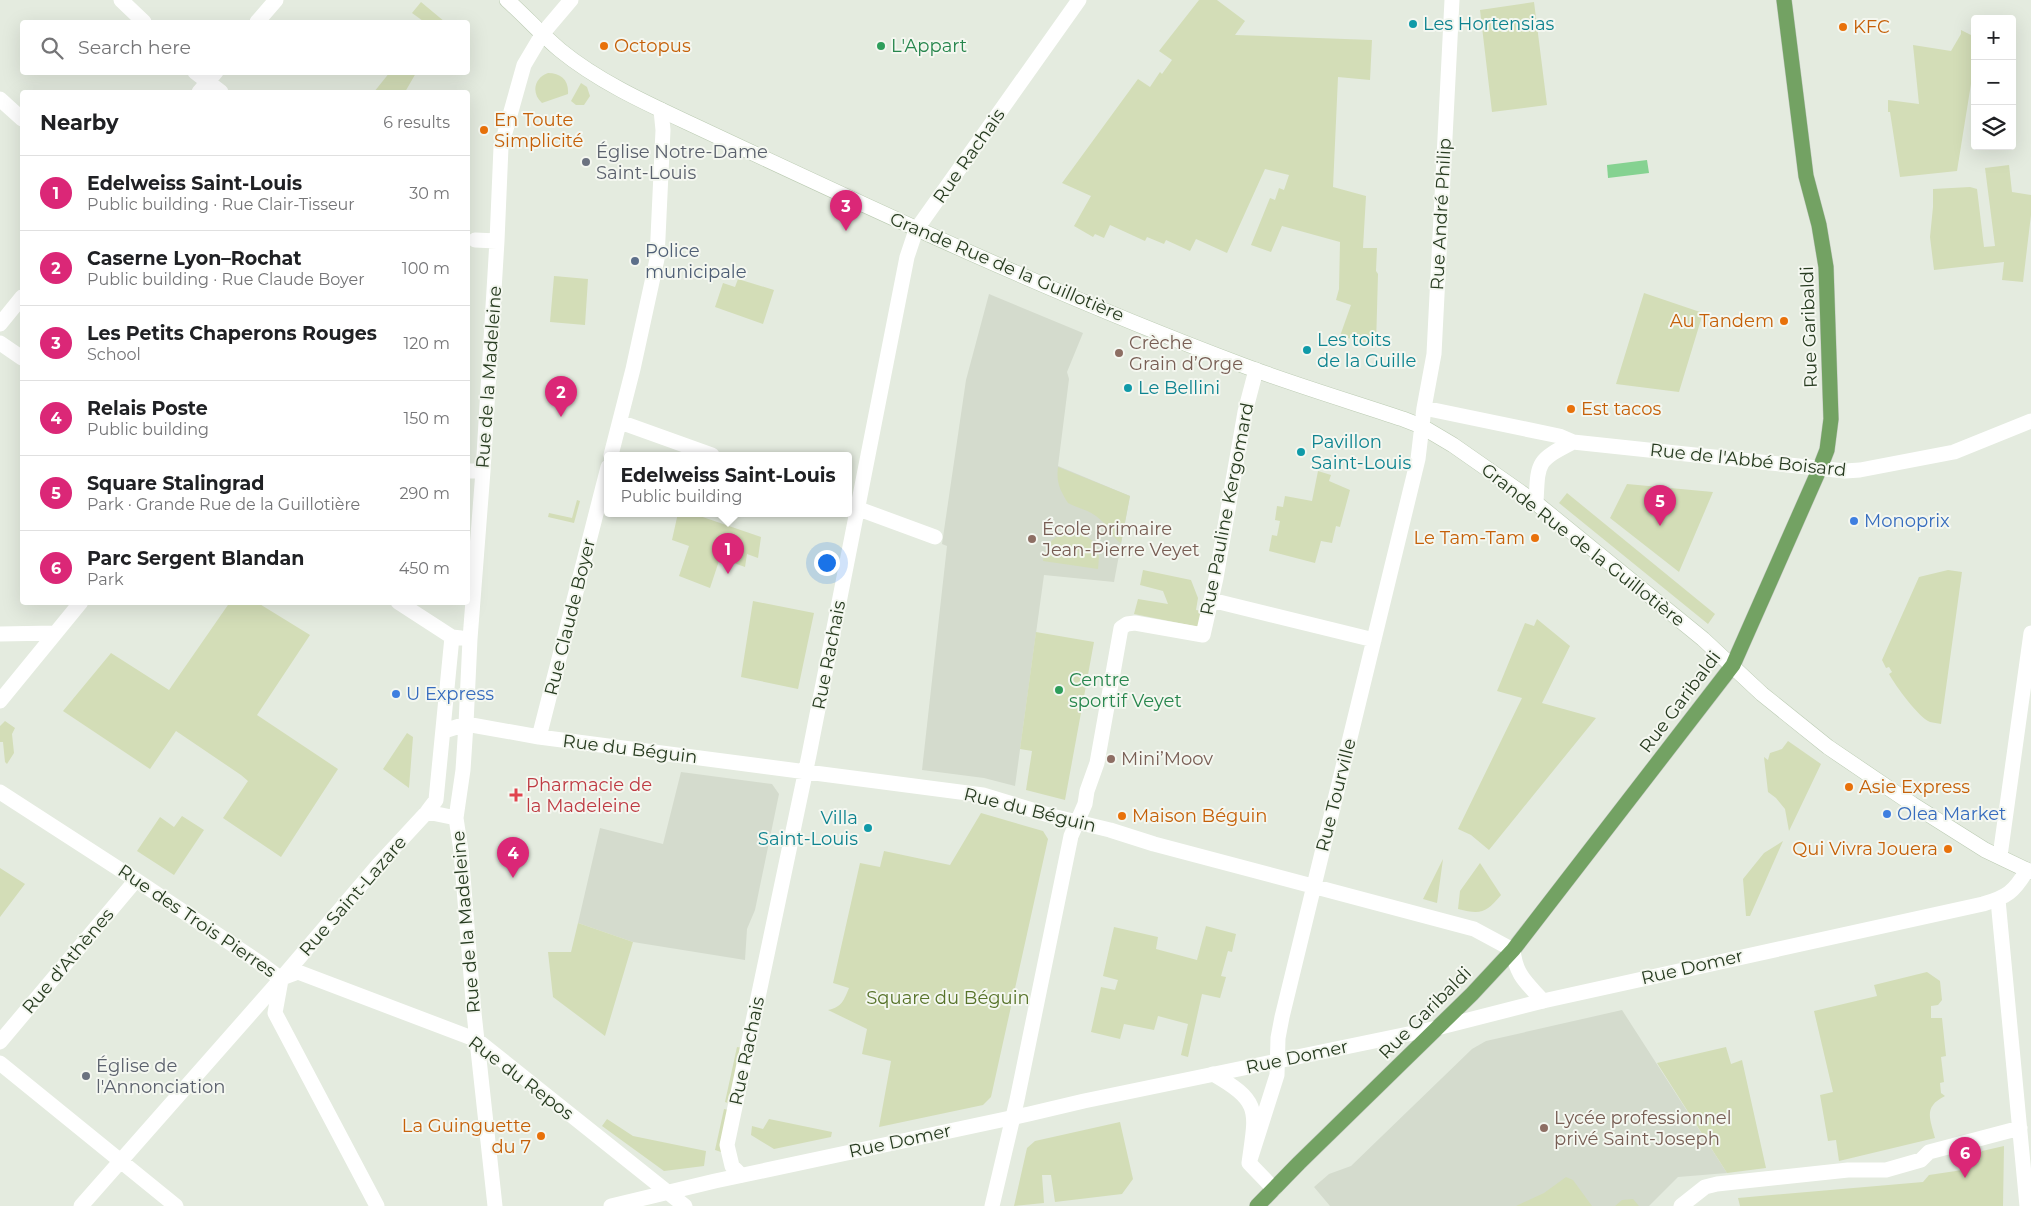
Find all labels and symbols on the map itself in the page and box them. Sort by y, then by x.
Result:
place label: Les Hortensias [1423,13,1554,35]
place label: KFC [1853,16,1890,38]
marker: Les Hortensias [1407,18,1419,30]
marker: KFC [1837,21,1849,33]
place label: Octopus [614,35,691,57]
place label: L'Appart [891,35,967,57]
marker: Octopus [598,40,610,52]
marker: L'Appart [875,40,887,52]
street label: Rue Rachais [928,104,1010,208]
place label: En Toute Simplicité [494,109,584,152]
marker: En Toute Simplicité [478,124,490,136]
street label: Rue André Philip [1426,137,1456,291]
place label: Église Notre-Dame Saint-Louis [596,141,768,184]
marker: Église Notre-Dame Saint-Louis [580,156,592,168]
pin: 3 [830,190,862,231]
street label: Grande Rue de la Guillotière [887,208,1128,326]
place label: Police municipale [645,240,747,283]
marker: Police municipale [629,255,641,267]
street label: Rue Garibaldi [1796,266,1822,388]
street label: Rue de la Madeleine [472,285,506,469]
place label: Au Tandem [1670,310,1774,332]
marker: Au Tandem [1778,315,1790,327]
place label: Les toits de la Guille [1317,329,1417,372]
place label: Crèche Grain d’Orge [1129,332,1243,375]
marker: Les toits de la Guille [1301,344,1313,356]
marker: Crèche Grain d’Orge [1113,347,1125,359]
pin: 2 [545,376,577,417]
place label: Le Bellini [1138,377,1220,399]
marker: Le Bellini [1122,382,1134,394]
place label: Est tacos [1581,398,1662,420]
street label: Rue Pauline Kergomard [1196,401,1258,617]
marker: Est tacos [1565,403,1577,415]
place label: Pavillon Saint-Louis [1311,431,1411,474]
street label: Rue de l'Abbé Boisard [1649,439,1847,481]
marker: Pavillon Saint-Louis [1295,446,1307,458]
street label: Grande Rue de la Guillotière [1477,459,1689,631]
pin: 5 [1644,485,1676,526]
place label: Monoprix [1864,510,1950,532]
marker: Monoprix [1848,515,1860,527]
place label: École primaire Jean-Pierre Veyet [1041,518,1200,561]
place label: Le Tam-Tam [1414,527,1525,549]
marker: Le Tam-Tam [1529,532,1541,544]
pin: 1 [712,533,744,574]
marker: École primaire Jean-Pierre Veyet [1026,533,1038,545]
street label: Rue Claude Boyer [540,536,600,698]
your location [814,550,840,576]
street label: Rue Rachais [808,598,850,711]
street label: Rue Garibaldi [1635,647,1725,757]
place label: Centre sportif Veyet [1069,669,1182,712]
place label: U Express [406,683,494,705]
marker: Centre sportif Veyet [1053,684,1065,696]
marker: U Express [390,688,402,700]
street label: Rue du Béguin [561,730,699,768]
street label: Rue Tourville [1311,736,1361,854]
place label: Mini’Moov [1121,748,1213,770]
marker: Mini’Moov [1105,753,1117,765]
place label: Pharmacie de la Madeleine [526,774,652,817]
place label: Asie Express [1859,776,1970,798]
marker: Asie Express [1843,781,1855,793]
street label: Rue du Béguin [962,783,1098,837]
marker: Pharmacie de la Madeleine [510,789,522,801]
place label: Olea Market [1897,803,2006,825]
place label: Maison Béguin [1132,805,1268,827]
place label: Villa Saint-Louis [758,807,858,850]
marker: Olea Market [1881,808,1893,820]
marker: Maison Béguin [1116,810,1128,822]
marker: Villa Saint-Louis [862,822,874,834]
street label: Rue de la Madeleine [447,830,485,1014]
street label: Rue Saint-Lazare [295,831,411,961]
pin: 4 [497,837,529,878]
place label: Qui Vivra Jouera [1792,838,1938,860]
marker: Qui Vivra Jouera [1942,843,1954,855]
street label: Rue des Trois Pierres [114,860,281,982]
street label: Rue d'Athènes [18,904,119,1018]
street label: Rue Domer [1639,945,1745,989]
street label: Rue Garibaldi [1374,962,1476,1064]
park label: Square du Béguin [866,987,1030,1009]
street label: Rue Rachais [725,994,769,1107]
street label: Rue du Repos [464,1031,578,1125]
street label: Rue Domer [1244,1035,1350,1079]
place label: Église de l'Annonciation [96,1055,225,1098]
marker: Église de l'Annonciation [80,1070,92,1082]
place label: Lycée professionnel privé Saint-Joseph [1554,1107,1732,1150]
place label: La Guinguette du 7 [402,1115,531,1158]
street label: Rue Domer [847,1119,953,1163]
marker: Lycée professionnel privé Saint-Joseph [1538,1122,1550,1134]
marker: La Guinguette du 7 [535,1130,547,1142]
pin: 6 [1949,1137,1981,1178]

